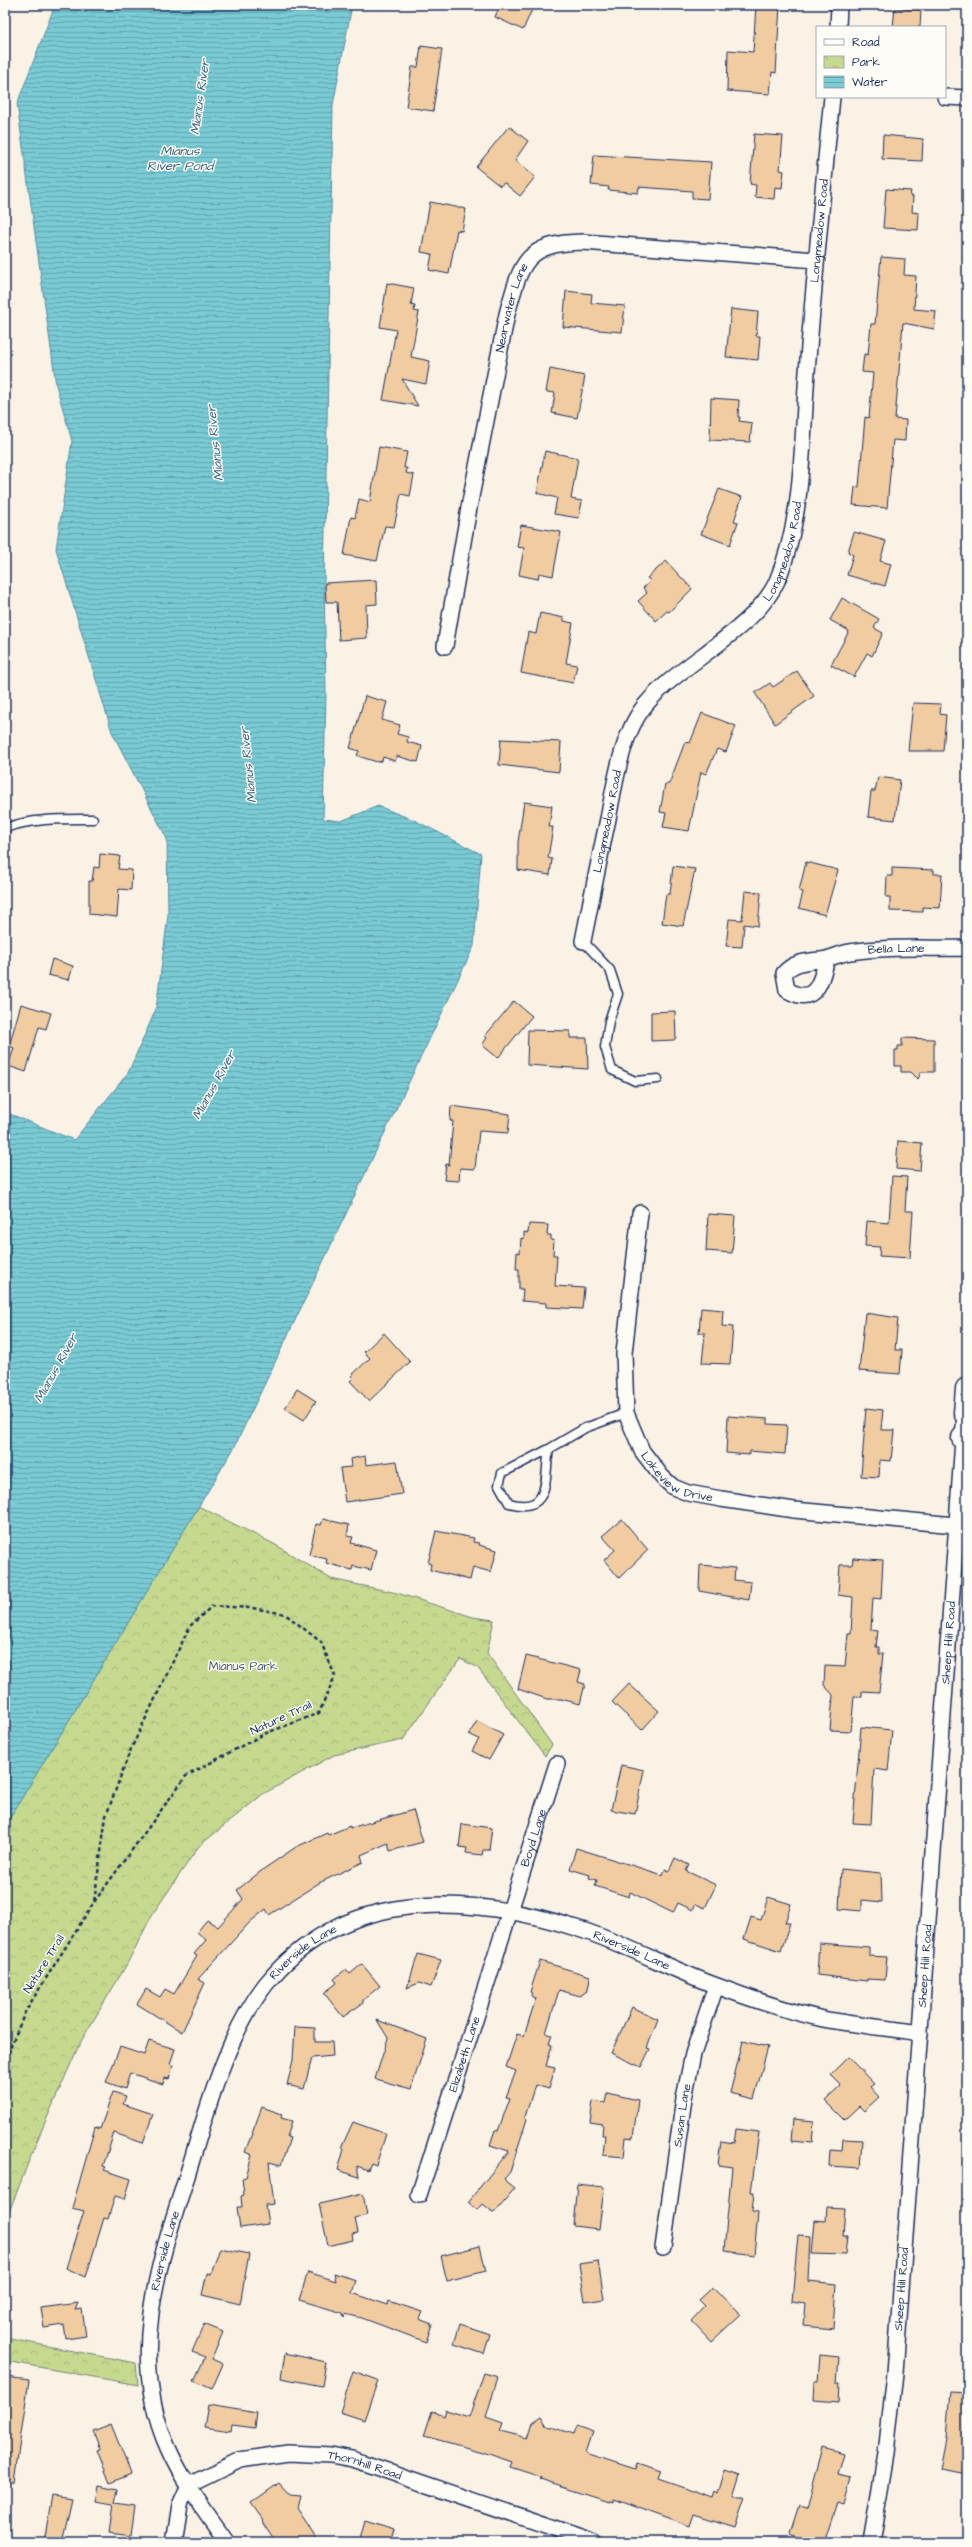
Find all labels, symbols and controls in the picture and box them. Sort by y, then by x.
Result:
legend [816,26,946,98]
text: Road [852,34,880,51]
text: Park [852,54,880,71]
water label: Mianus River [186,56,214,136]
text: Water [852,74,888,91]
water label: Mianus River Pond [147,142,215,175]
street label: Longmeadow Road [806,178,832,283]
street label: Nearwater Lane [491,259,533,354]
water label: Mianus River [202,402,228,482]
street label: Longmeadow Road [759,500,806,605]
water label: Mianus River [235,724,261,804]
street label: Longmeadow Road [588,769,626,874]
street label: Bella Lane [867,940,925,958]
water label: Mianus River [188,1046,241,1123]
water label: Mianus River [30,1329,83,1406]
street label: Lakeview Drive [637,1448,715,1506]
street label: Sheep Hill Road [937,1600,960,1685]
park label: Mianus Park [209,1658,278,1675]
street label: Nature Trail [247,1696,315,1740]
street label: Boyd Lane [516,1806,551,1869]
street label: Riverside Lane [265,1920,340,1983]
street label: Sheep Hill Road [913,1924,936,2008]
street label: Riverside Lane [591,1926,673,1974]
street label: Nature Trail [19,1931,69,1997]
street label: Elizabeth Lane [444,2014,484,2094]
street label: Susan Lane [669,2082,695,2148]
street label: Riverside Lane [146,2208,184,2292]
street label: Sheep Hill Road [890,2247,913,2331]
street label: Thornhill Road [326,2446,404,2484]

